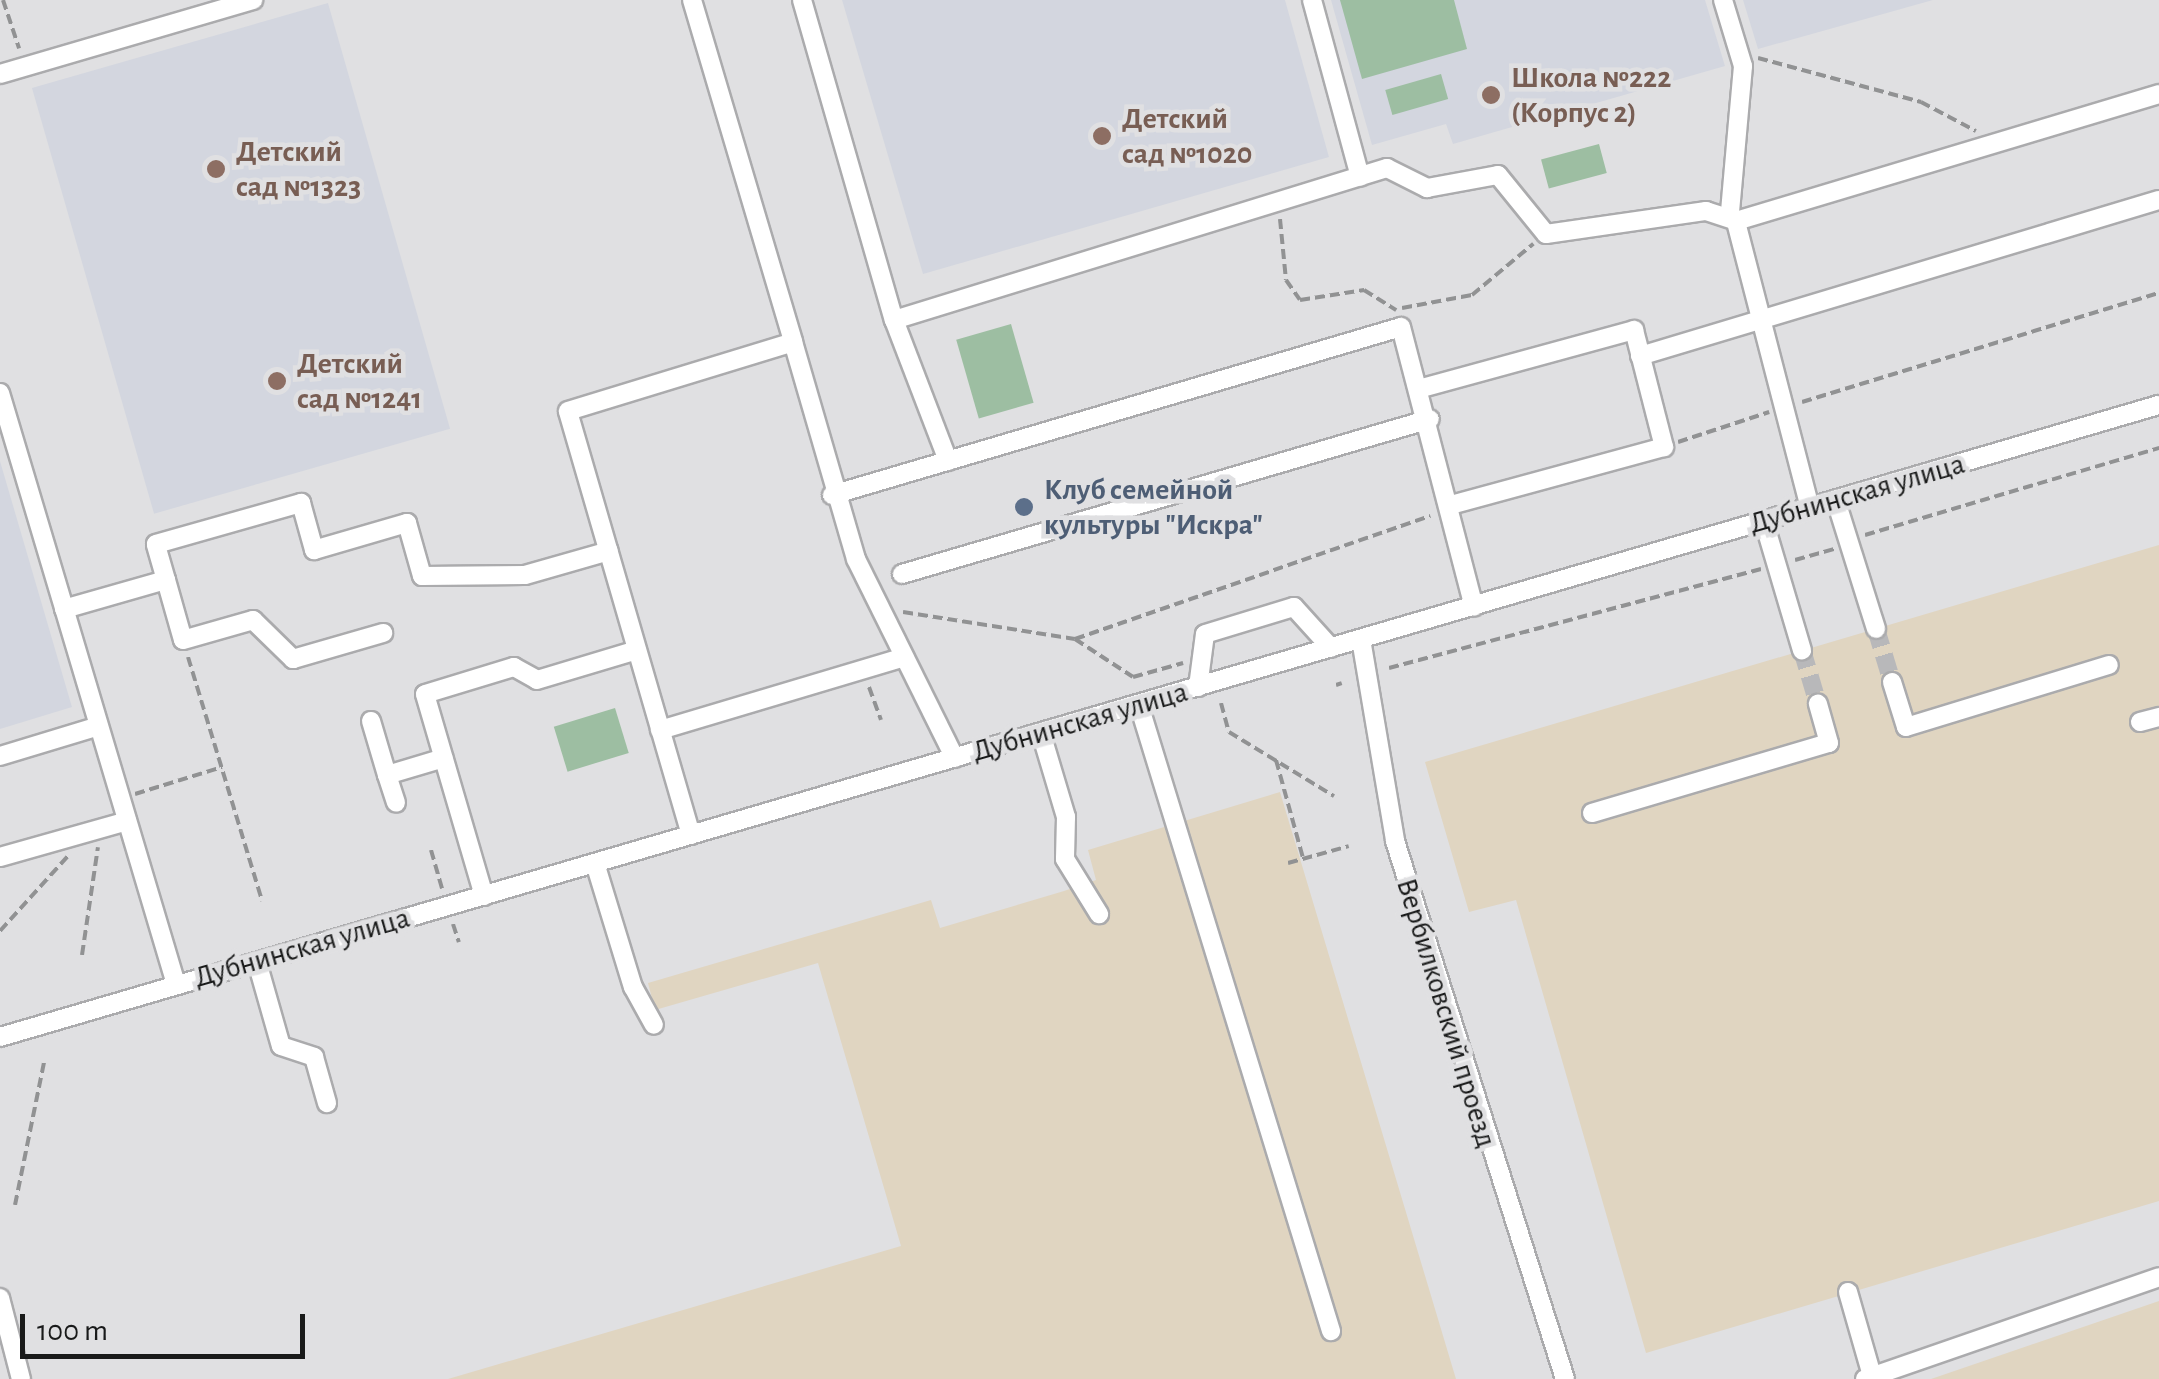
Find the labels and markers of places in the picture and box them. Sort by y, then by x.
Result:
place label: Школа №222 (Корпус 2) [1511,60,1671,130]
marker: Школа №222 (Корпус 2) [1480,84,1502,106]
place label: Детский сад №1020 [1122,101,1252,172]
marker: Детский сад №1020 [1091,125,1113,147]
place label: Детский сад №1323 [236,134,361,204]
marker: Детский сад №1323 [205,158,227,180]
place label: Детский сад №1241 [297,346,422,416]
marker: Детский сад №1241 [266,370,288,392]
place label: Клуб семейной культуры "Искра" [1044,472,1263,542]
marker: Клуб семейной культуры "Искра" [1013,496,1035,518]

